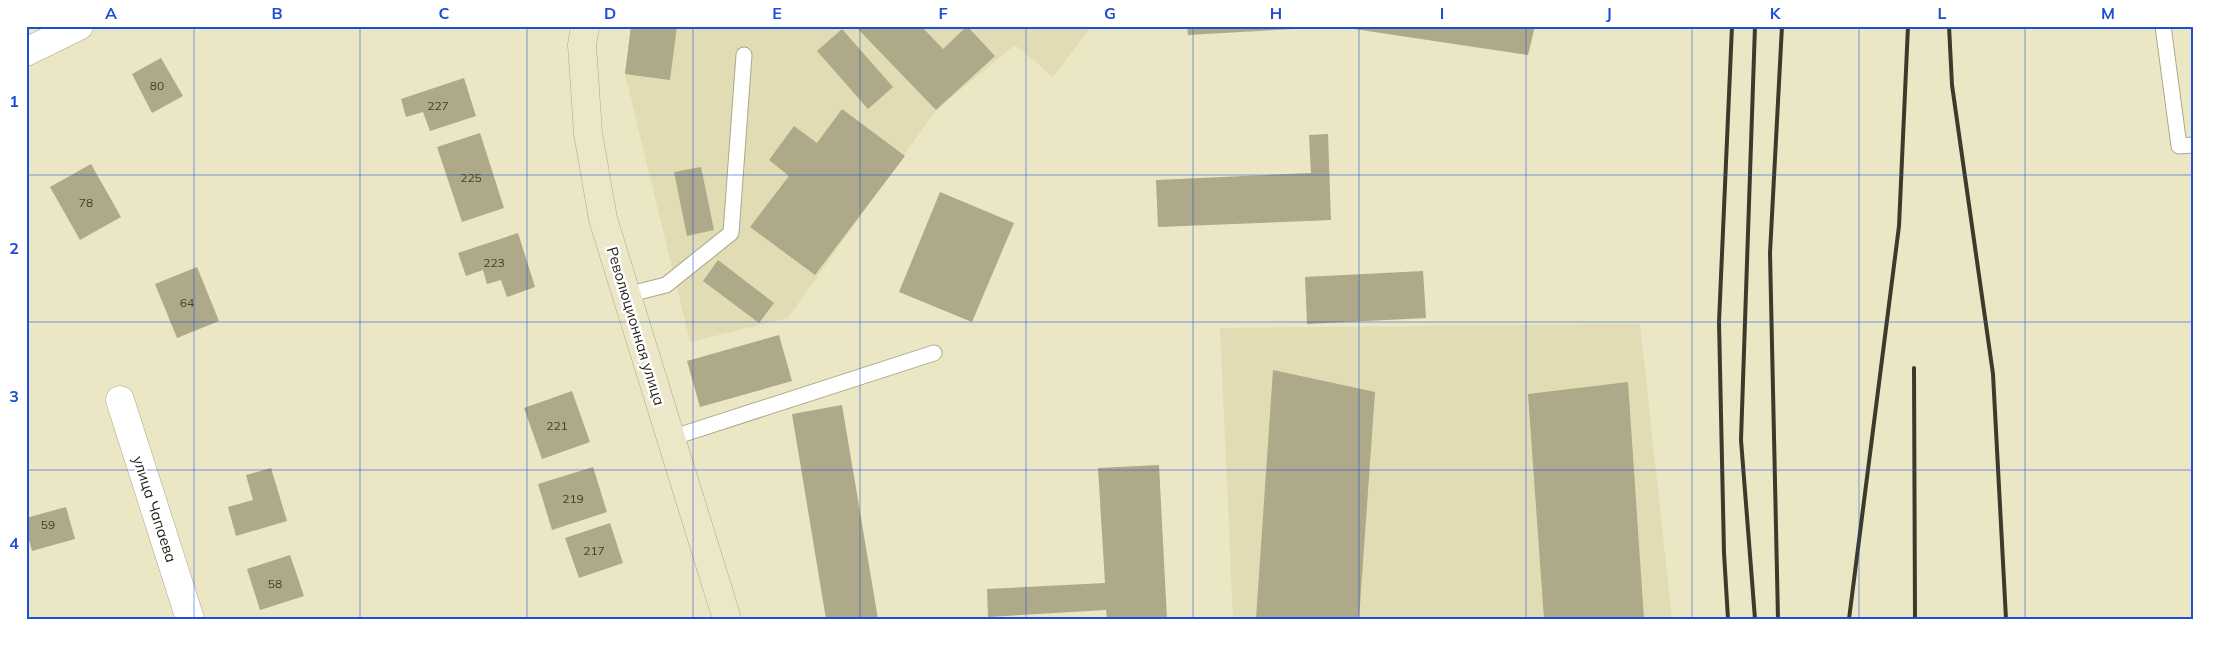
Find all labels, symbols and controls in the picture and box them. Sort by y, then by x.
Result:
text: A [105,3,117,23]
text: B [271,3,283,23]
text: C [439,3,450,23]
text: D [604,3,616,23]
text: E [772,3,782,23]
text: F [938,3,948,23]
text: G [1104,3,1116,23]
text: H [1270,3,1282,23]
text: I [1440,3,1444,23]
text: J [1606,3,1612,23]
text: K [1770,3,1782,23]
text: L [1938,3,1947,23]
text: M [2101,3,2115,23]
house number: 80 [150,78,164,93]
text: 1 [9,91,19,111]
house number: 227 [427,98,449,113]
house number: 225 [460,170,482,185]
house number: 78 [79,195,93,210]
text: 2 [9,238,19,258]
street label: Революционная улица [603,244,669,408]
house number: 223 [483,255,505,270]
house number: 64 [180,295,194,310]
text: 3 [9,386,19,406]
house number: 221 [546,418,568,433]
street label: улица Чапаева [129,453,181,565]
house number: 219 [562,491,584,506]
house number: 59 [41,517,55,532]
text: 4 [9,533,19,553]
house number: 217 [583,543,605,558]
house number: 58 [268,576,282,591]

